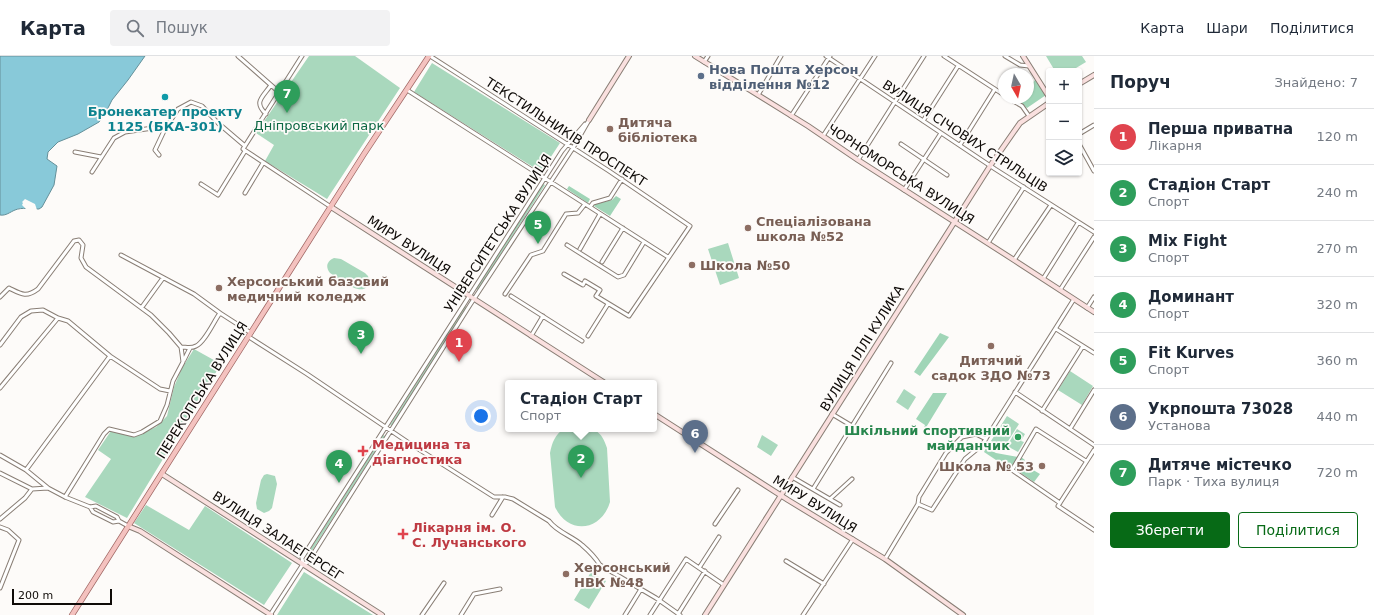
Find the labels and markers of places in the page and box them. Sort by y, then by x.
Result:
place label: Нова Пошта Херсон відділення №12 [709,62,859,92]
marker: Нова Пошта Херсон відділення №12 [696,71,706,81]
pin: 7 [274,80,300,113]
marker: Бронекатер проекту 1125 (БКА-301) [160,92,170,102]
place label: Бронекатер проекту 1125 (БКА-301) [88,104,243,134]
place label: Дитяча бібліотека [618,115,697,145]
marker: Дитяча бібліотека [605,124,615,134]
pin: 5 [525,211,551,244]
place label: Спеціалізована школа №52 [756,214,871,244]
marker: Спеціалізована школа №52 [743,223,753,233]
place label: Школа №50 [700,258,790,273]
marker: Школа №50 [687,260,697,270]
place label: Херсонський базовий медичний коледж [227,274,389,304]
marker: Херсонський базовий медичний коледж [214,283,224,293]
pin: 3 [348,321,374,354]
pin: 1 [446,329,472,362]
marker: Дитячий садок ЗДО №73 [986,341,996,351]
place label: Дитячий садок ЗДО №73 [931,353,1051,383]
pin: 6 [682,420,708,453]
place label: Шкільний спортивний майданчик [844,423,1010,453]
marker: Шкільний спортивний майданчик [1013,432,1023,442]
place label: Медицина та діагностика [372,437,471,467]
marker: Медицина та діагностика [357,445,369,457]
pin: 2 [568,445,594,478]
pin: 4 [326,450,352,483]
place label: Школа № 53 [939,459,1034,474]
marker: Школа № 53 [1037,461,1047,471]
place label: Лікарня ім. О. С. Лучанського [412,520,526,550]
marker: Лікарня ім. О. С. Лучанського [397,528,409,540]
place label: Херсонський НВК №48 [574,560,671,590]
marker: Херсонський НВК №48 [561,569,571,579]

